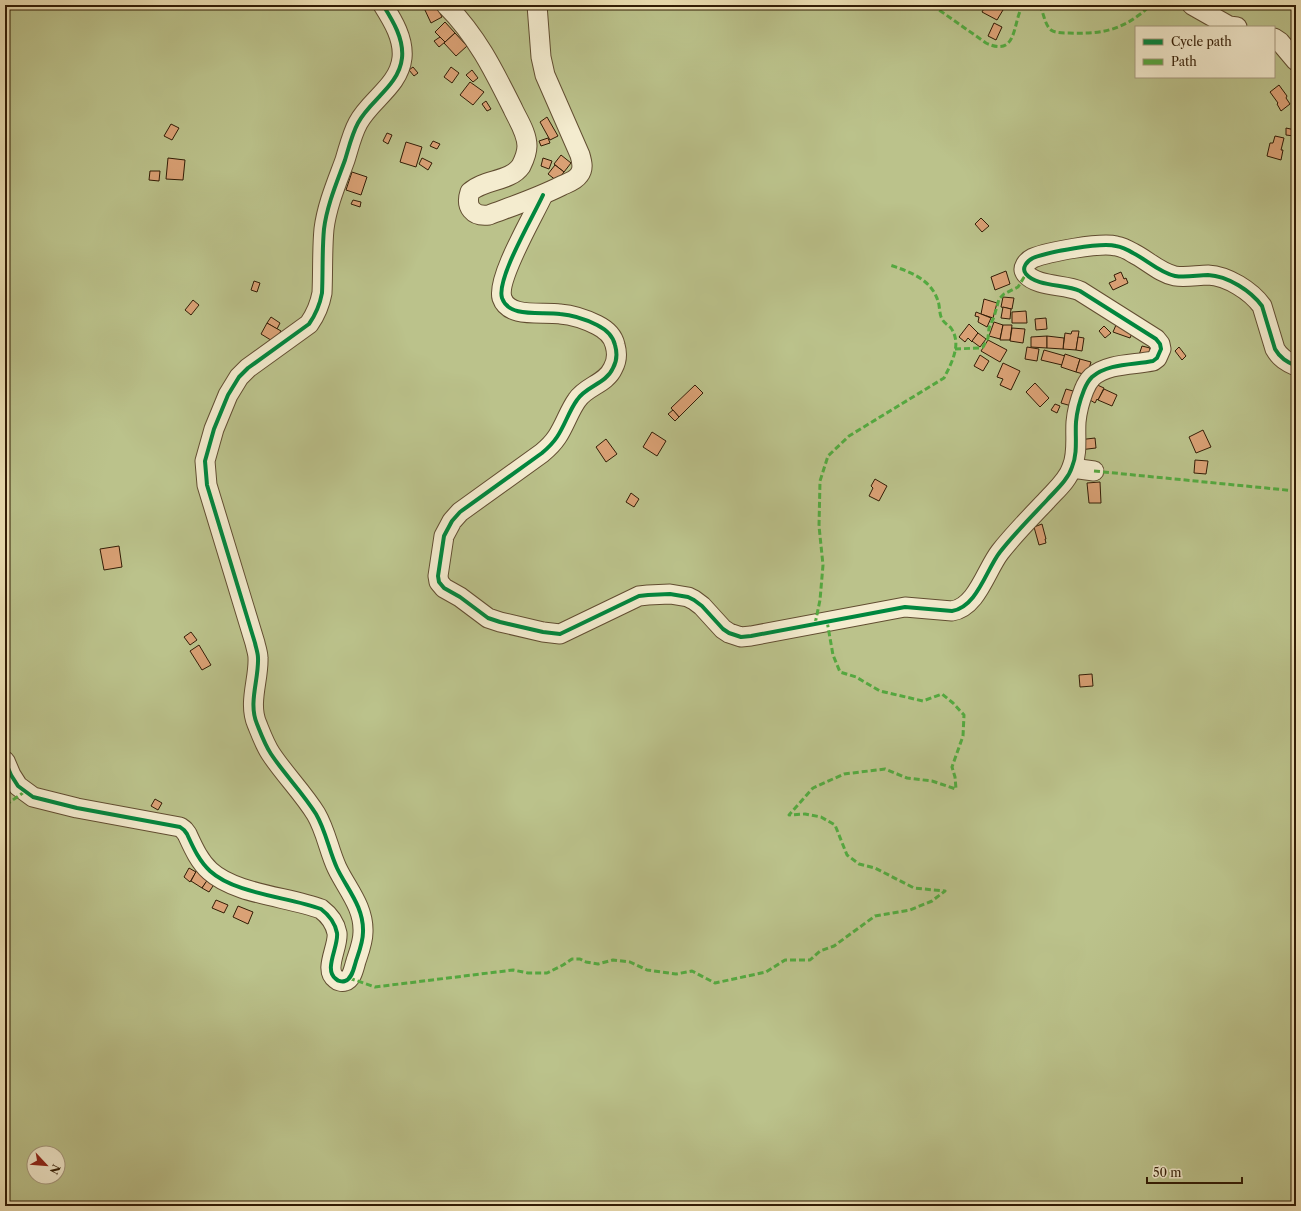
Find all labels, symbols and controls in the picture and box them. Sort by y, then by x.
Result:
legend [1135,26,1275,78]
text: Cycle path [1171,34,1232,49]
text: Path [1171,54,1197,69]
north arrow [26,1145,66,1185]
scale bar [1147,1159,1242,1185]
text: N [46,1162,63,1177]
text: 50 m [1153,1165,1182,1180]

